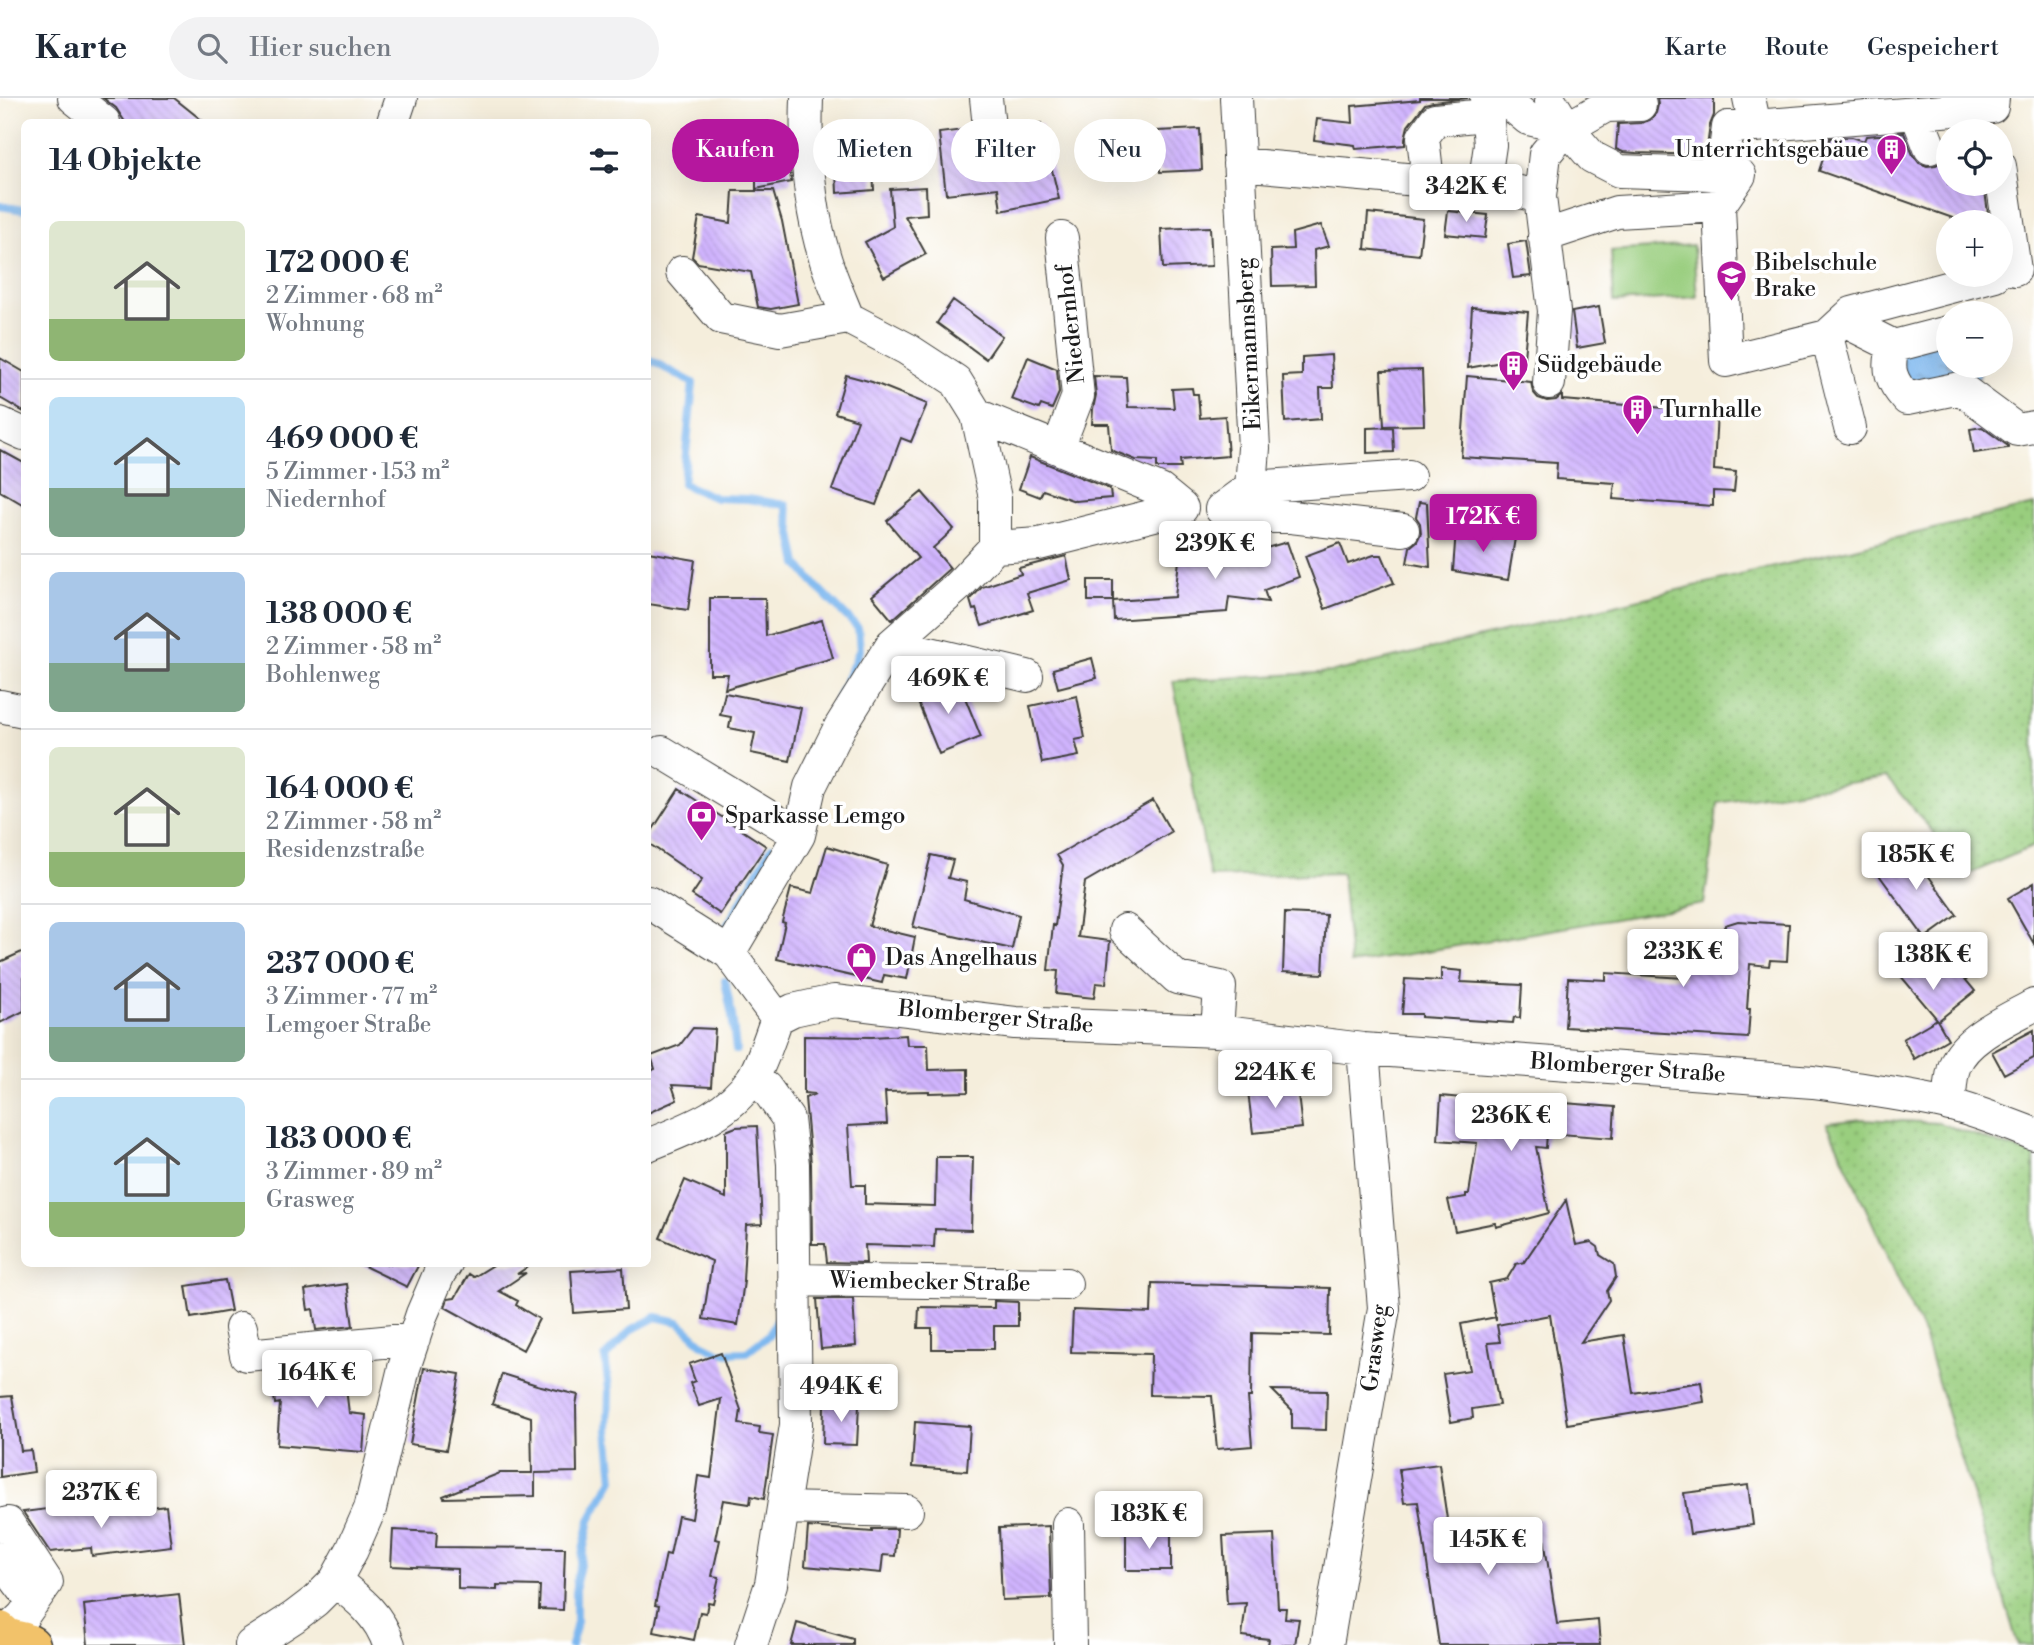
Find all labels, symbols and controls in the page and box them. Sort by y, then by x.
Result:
search box [169,17,659,80]
text: Karte [35,28,127,69]
icon: search [193,29,231,67]
text: Hier suchen [249,32,392,64]
text: Karte [1665,33,1727,63]
text: Route [1765,33,1829,63]
text: Gespeichert [1867,33,1999,63]
chip: Kaufen [672,119,799,182]
chip: Mieten [813,119,937,182]
chip: Filter [951,119,1060,182]
chip: Neu [1074,119,1166,182]
map controls [1936,119,2013,378]
button: locate [1936,119,2013,196]
building icon: Unterrichtsgebäue [1875,133,1909,177]
place label: Unterrichtsgebäue [1675,136,1869,164]
text: 14 Objekte [49,142,202,180]
icon: filters [585,142,623,180]
pin: 342K € [1409,164,1523,224]
text: 342K € [1425,173,1507,201]
button: + [1936,210,2013,287]
text: 172 000 € [266,244,409,282]
icon: home [105,249,189,333]
place label: Bibelschule Brake [1754,249,1877,303]
street label: Eikermannsberg [1230,257,1268,431]
school or university icon: Bibelschule Brake [1715,259,1749,303]
street label: Niedernhof [1051,261,1091,385]
text: 2 Zimmer · 68 m² [266,282,443,310]
button: − [1936,301,2013,378]
text: Wohnung [266,310,364,338]
building icon: Südgebäude [1497,348,1531,392]
place label: Südgebäude [1537,351,1662,379]
building icon: Turnhalle [1620,393,1654,437]
place label: Turnhalle [1660,396,1762,424]
text: 469 000 € [266,420,418,458]
icon: home [105,425,189,509]
text: 5 Zimmer · 153 m² [266,458,449,486]
text: Niedernhof [266,486,386,514]
pin: 172K € [1426,494,1540,554]
text: 172K € [1446,503,1520,531]
pin: 239K € [1158,522,1272,581]
text: 239K € [1175,530,1255,558]
text: 138 000 € [266,595,412,633]
icon: home [105,600,189,684]
text: 2 Zimmer · 58 m² [266,633,441,661]
pin: 469K € [891,656,1005,716]
text: Bohlenweg [266,661,380,689]
text: 469K € [907,665,989,693]
text: 164 000 € [266,770,413,808]
icon: home [105,775,189,859]
bank icon: Sparkasse Lemgo [685,799,719,843]
place label: Sparkasse Lemgo [725,802,906,830]
text: 2 Zimmer · 58 m² [266,808,441,836]
pin: 185K € [1859,832,1973,892]
text: Residenzstraße [266,836,425,864]
text: 185K € [1878,841,1954,869]
pin: 233K € [1626,930,1740,989]
pin: 138K € [1876,932,1990,992]
text: 233K € [1643,938,1723,966]
shop icon: Das Angelhaus [845,941,879,985]
text: 138K € [1895,941,1971,969]
place label: Das Angelhaus [885,944,1037,972]
text: 237 000 € [266,945,414,983]
icon: home [105,950,189,1034]
text: 3 Zimmer · 77 m² [266,983,437,1011]
street label: Blomberger Straße [896,994,1095,1039]
text: Lemgoer Straße [266,1011,431,1039]
street label: Blomberger Straße [1528,1047,1727,1089]
pin: 224K € [1218,1051,1332,1110]
text: 224K € [1234,1059,1316,1087]
pin: 236K € [1454,1094,1568,1153]
text: 236K € [1471,1102,1551,1130]
text: 183 000 € [266,1120,412,1158]
icon: home [105,1125,189,1209]
text: 3 Zimmer · 89 m² [266,1158,442,1186]
text: Grasweg [266,1186,354,1214]
street label: Wiembecker Straße [828,1266,1031,1298]
street label: Grasweg [1356,1302,1394,1393]
pin: 164K € [260,1350,374,1410]
text: 164K € [278,1359,356,1387]
pin: 494K € [784,1364,898,1424]
text: 494K € [800,1373,882,1401]
pin: 237K € [44,1470,158,1530]
text: 237K € [62,1479,140,1507]
pin: 183K € [1092,1492,1206,1551]
text: 183K € [1111,1500,1187,1528]
pin: 145K € [1431,1518,1545,1577]
text: 145K € [1449,1526,1527,1554]

